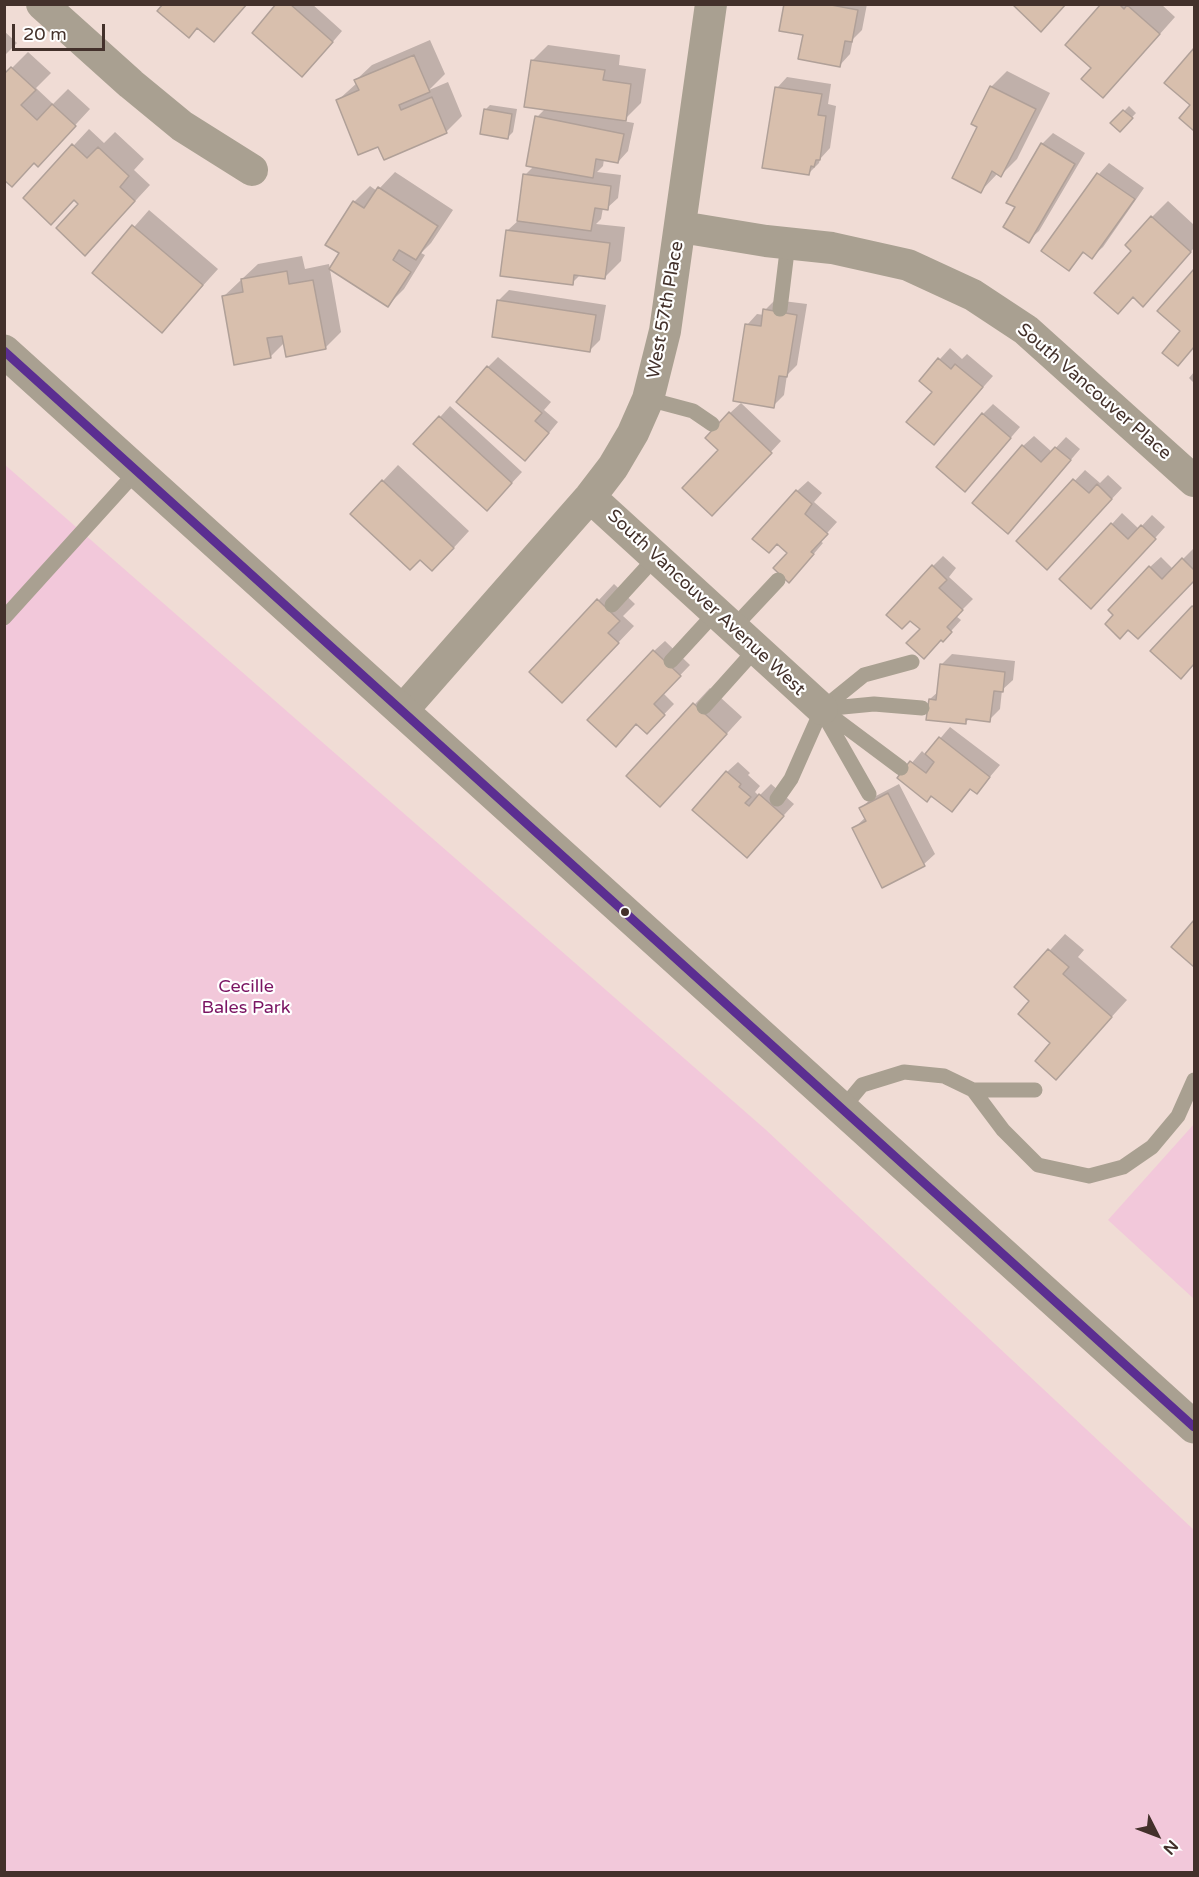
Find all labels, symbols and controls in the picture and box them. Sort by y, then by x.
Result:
scale bar [15,12,108,50]
text: 20 m [23,23,67,45]
street label: West 57th Place [643,240,689,380]
street label: South Vancouver Place [1013,319,1175,465]
street label: South Vancouver Avenue West [603,505,809,701]
unlabelled marker [619,906,631,918]
park label: Cecille Bales Park [201,976,291,1018]
north arrow [1127,1805,1187,1865]
text: N [1159,1836,1182,1859]

